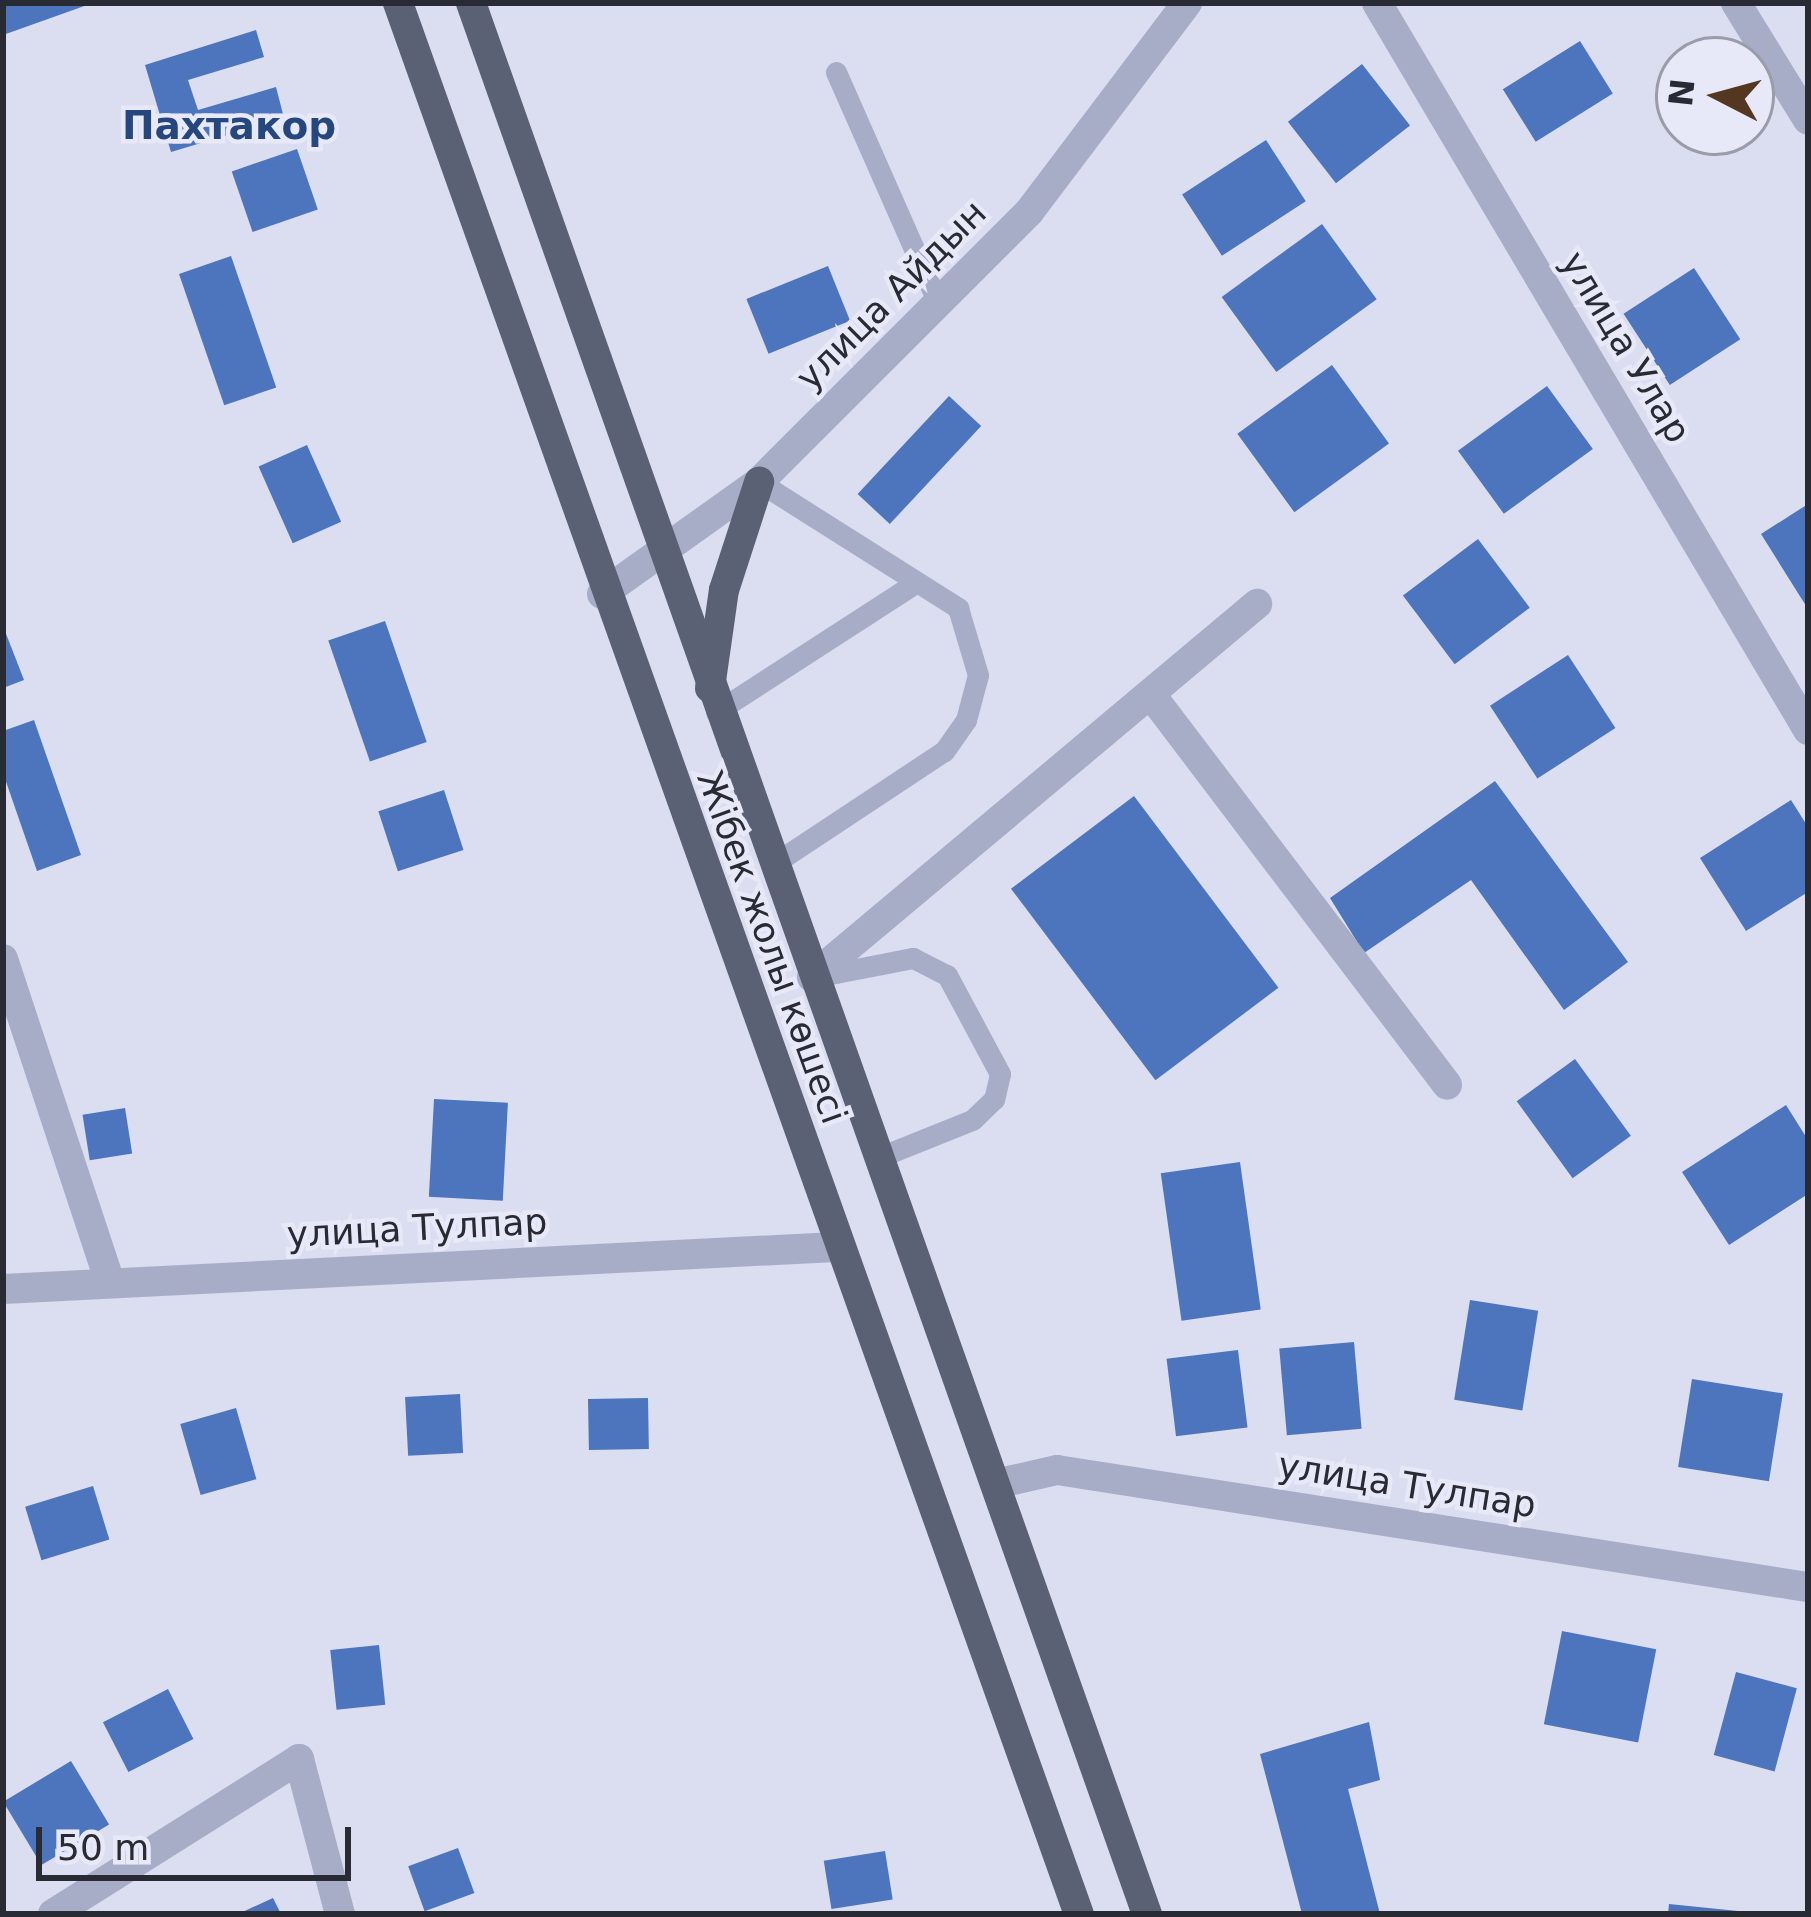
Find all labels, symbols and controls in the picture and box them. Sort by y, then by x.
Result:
north arrow [1655,36,1775,156]
text: N [1661,77,1703,108]
district label: Пахтакор [122,103,336,149]
street label: улица Айдын [787,191,995,399]
street label: улица Улар [1552,243,1700,451]
street label: Жібек жолы көшесі [688,765,856,1129]
street label: улица Тулпар [286,1200,548,1256]
street label: улица Тулпар [1275,1443,1539,1527]
scale bar [42,1803,357,1877]
text: 50 m [57,1827,149,1868]

